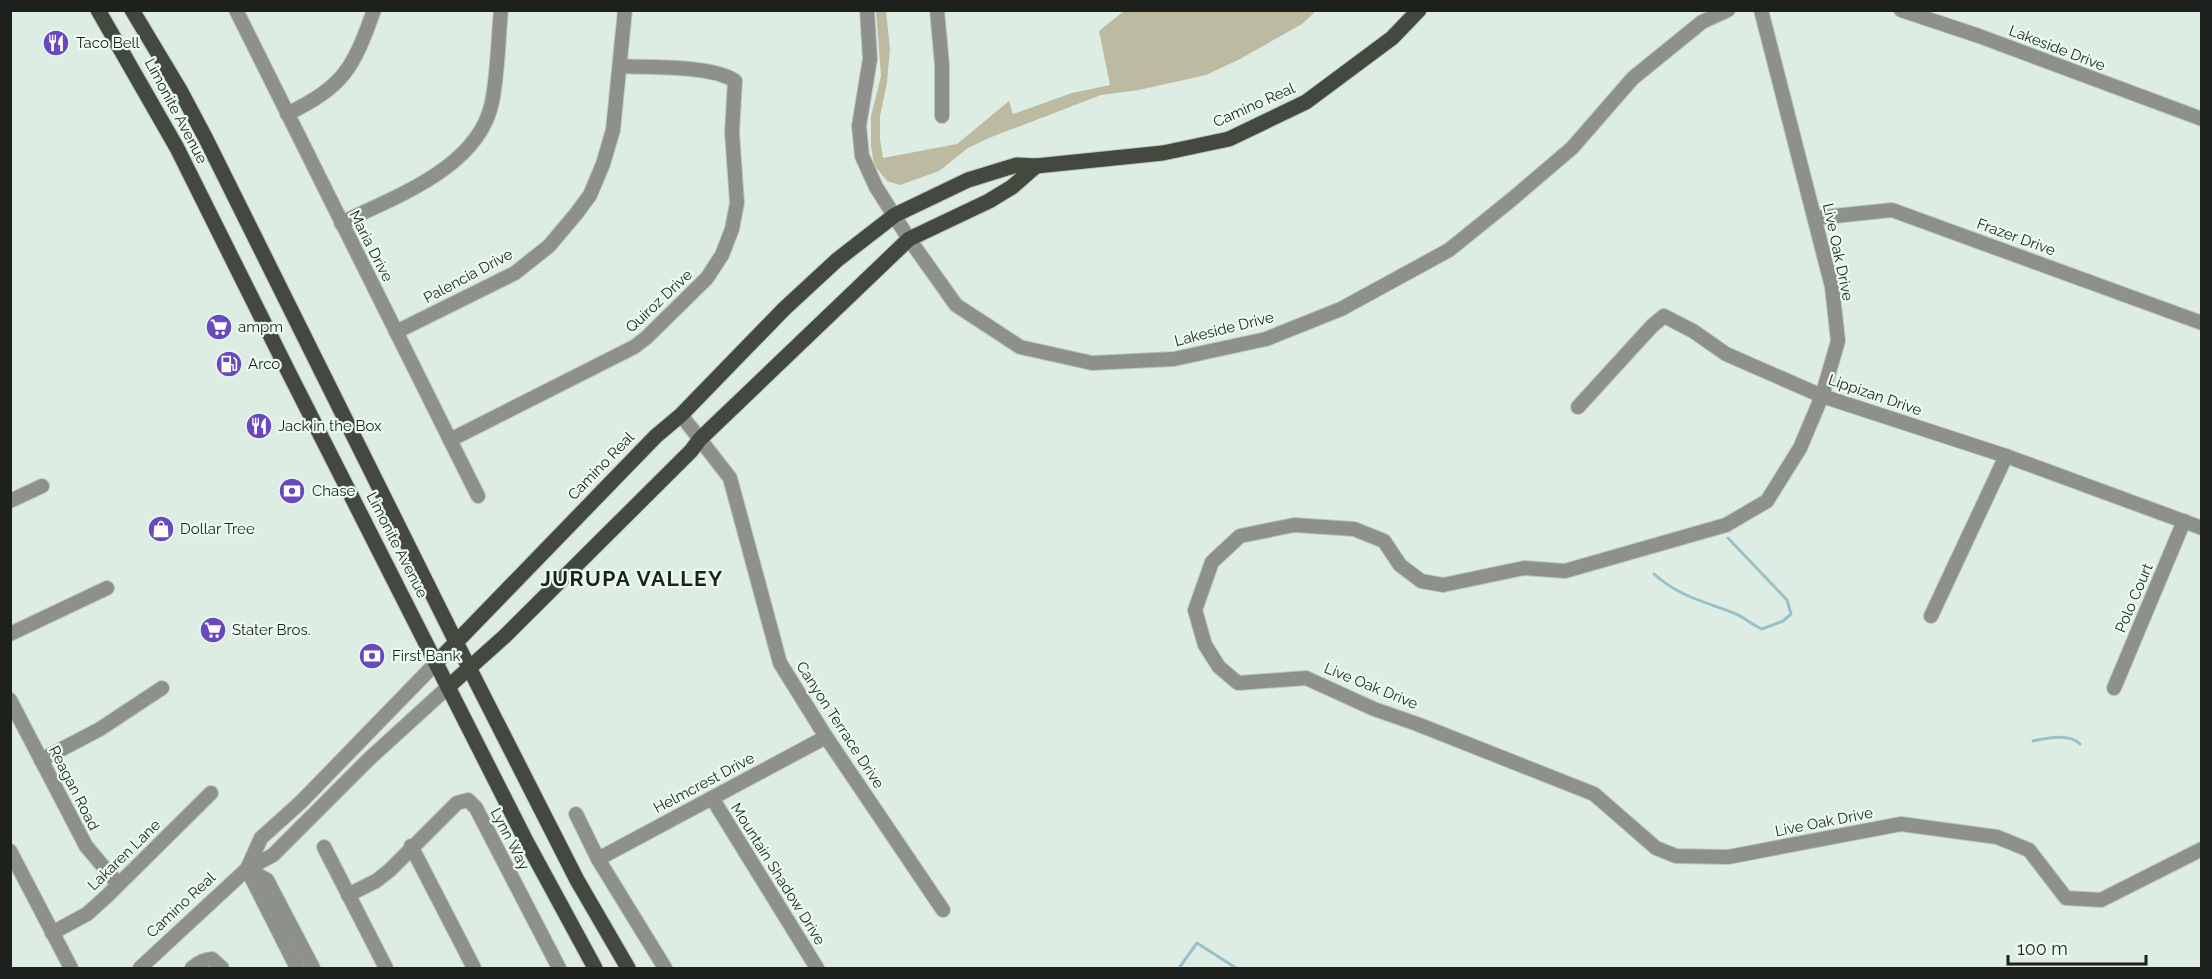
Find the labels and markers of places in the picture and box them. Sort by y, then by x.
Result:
restaurant icon: Taco Bell [41,28,71,58]
place label: Taco Bell [76,34,141,52]
supermarket icon: ampm [204,312,234,342]
place label: ampm [238,318,283,336]
fuel station icon: Arco [214,349,244,379]
place label: Arco [248,355,280,373]
restaurant icon: Jack in the Box [244,411,274,441]
place label: Jack in the Box [278,417,382,435]
bank icon: Chase [277,476,307,506]
place label: Chase [312,482,355,500]
shop icon: Dollar Tree [146,514,176,544]
place label: Dollar Tree [180,520,255,538]
supermarket icon: Stater Bros. [198,615,228,645]
place label: Stater Bros. [232,621,311,639]
bank icon: First Bank [357,641,387,671]
place label: First Bank [392,647,460,665]

